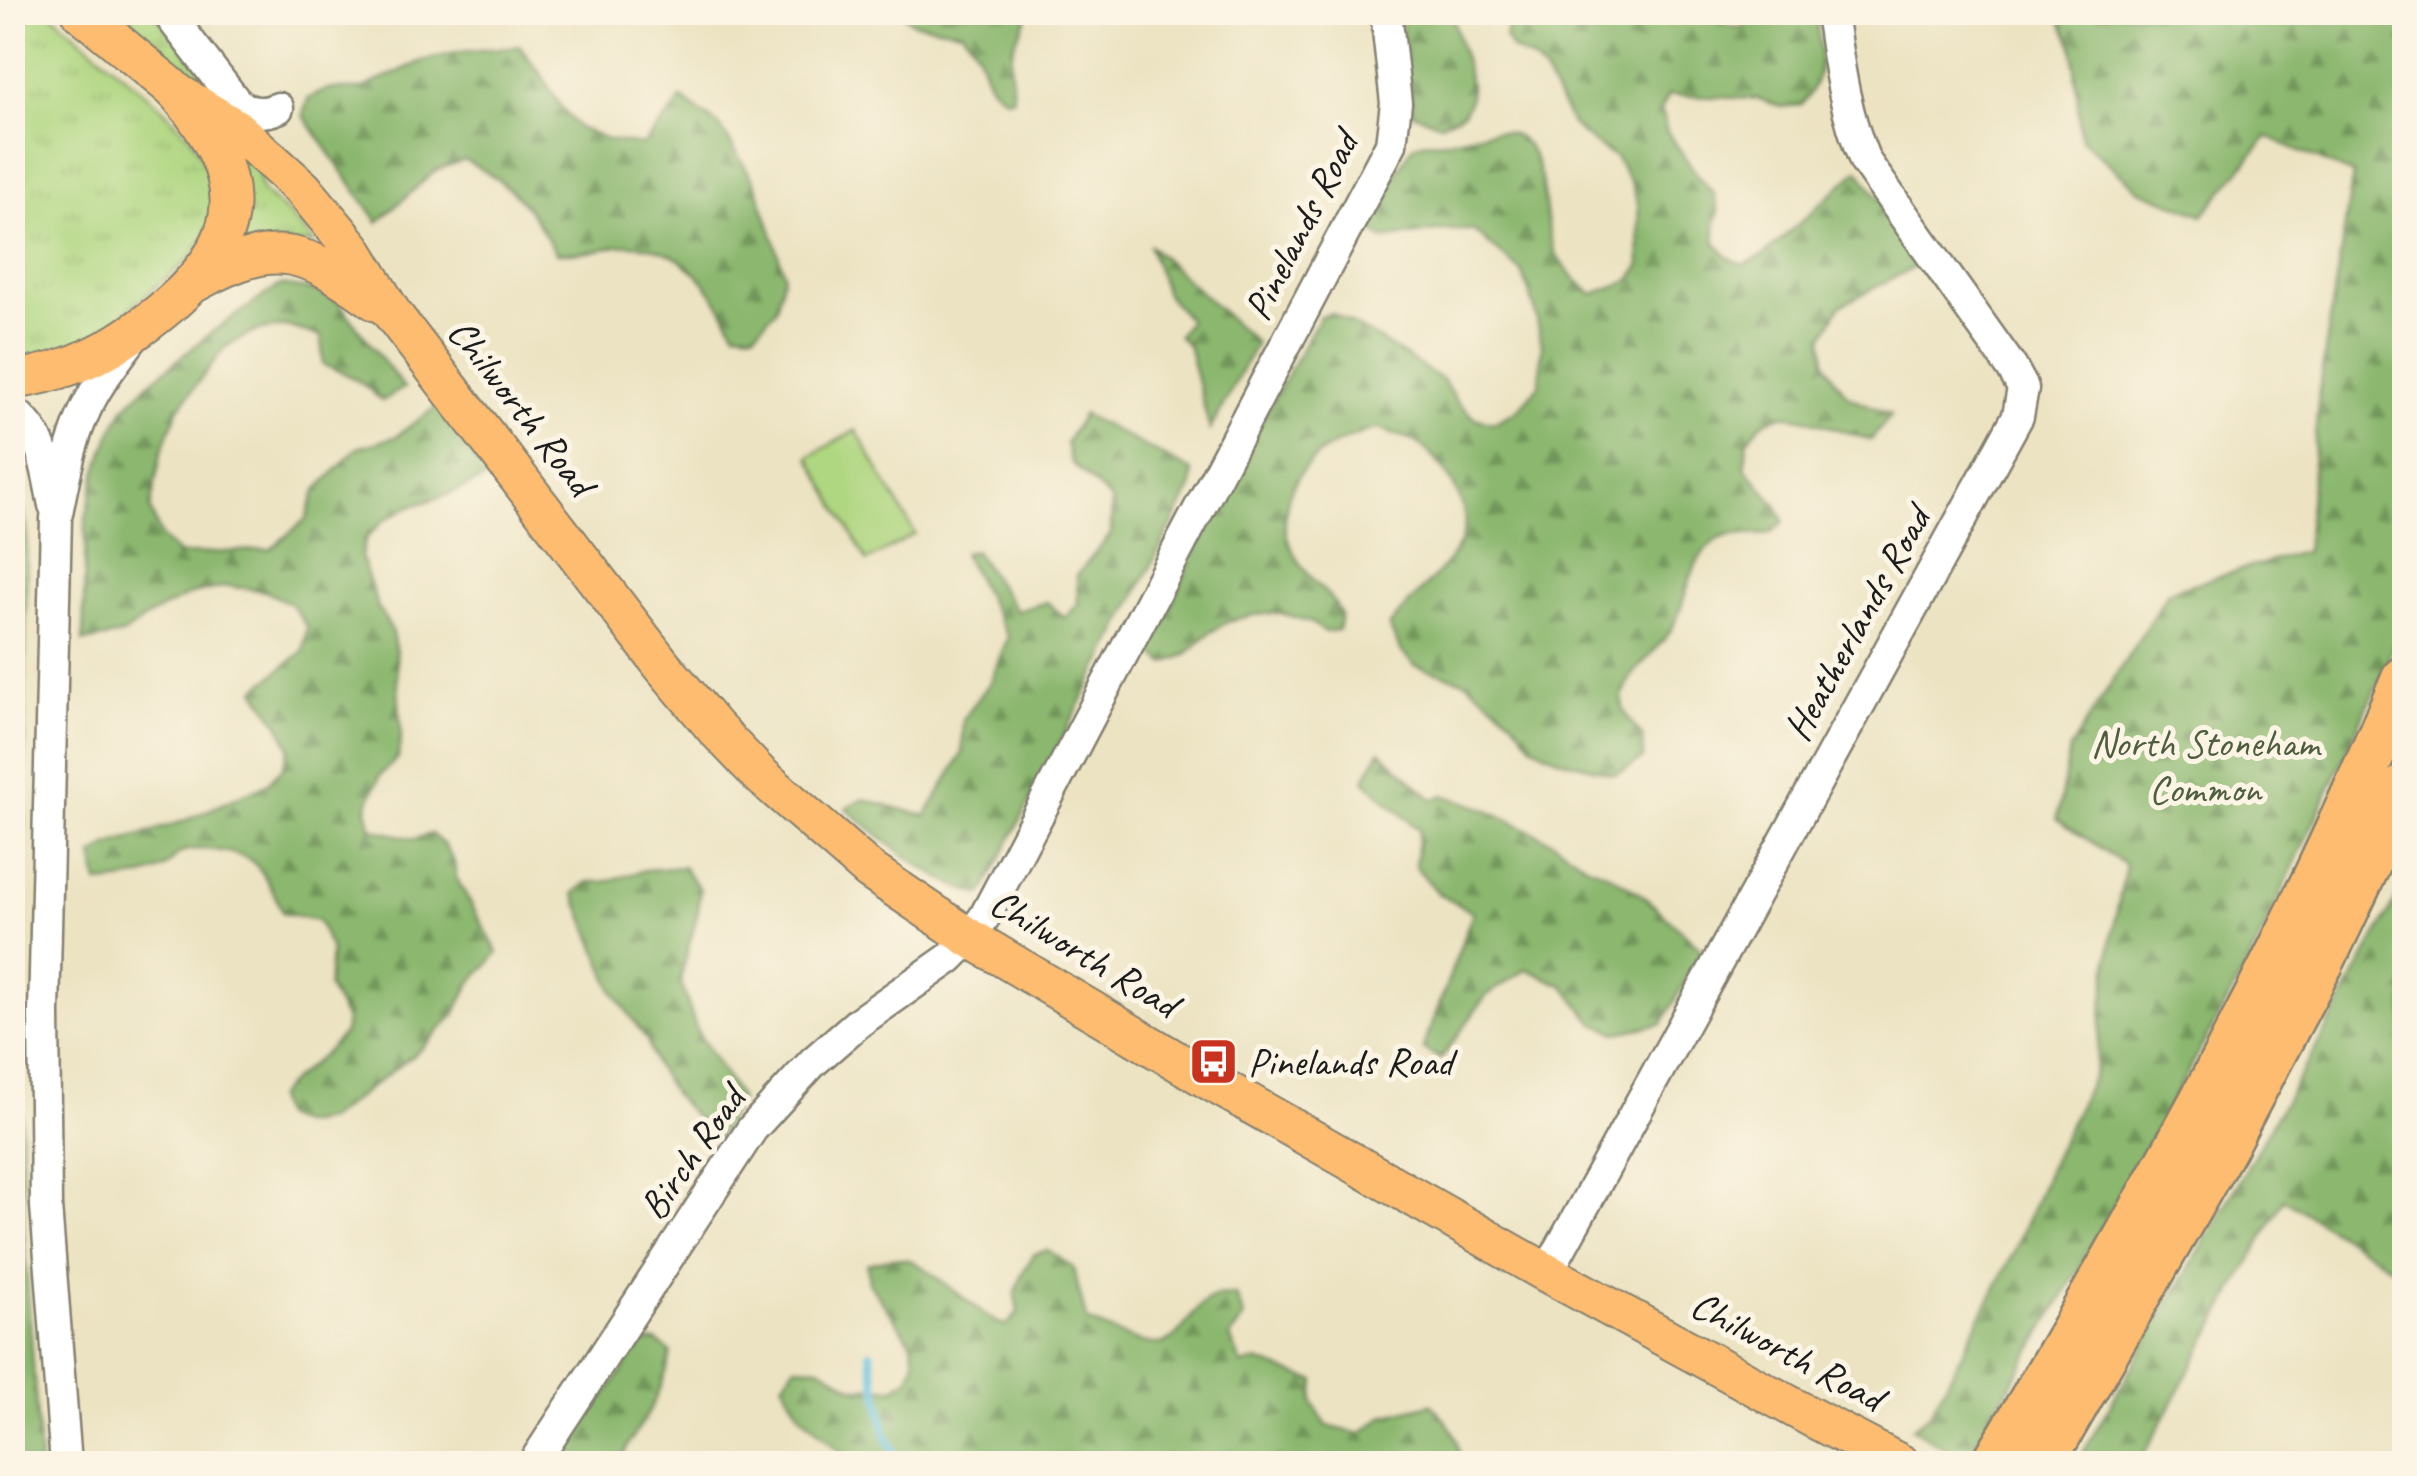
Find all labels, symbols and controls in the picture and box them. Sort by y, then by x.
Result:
street label: Pinelands Road [1232,119,1372,329]
street label: Chilworth Road [437,309,609,510]
street label: Heatherlands Road [1772,493,1945,749]
park label: North Stoneham Common [2091,718,2323,814]
street label: Chilworth Road [981,877,1192,1032]
bus stop icon: Pinelands Road [1187,1036,1239,1088]
place label: Pinelands Road [1248,1037,1458,1087]
street label: Birch Road [628,1072,759,1229]
street label: Chilworth Road [1682,1280,1897,1425]

